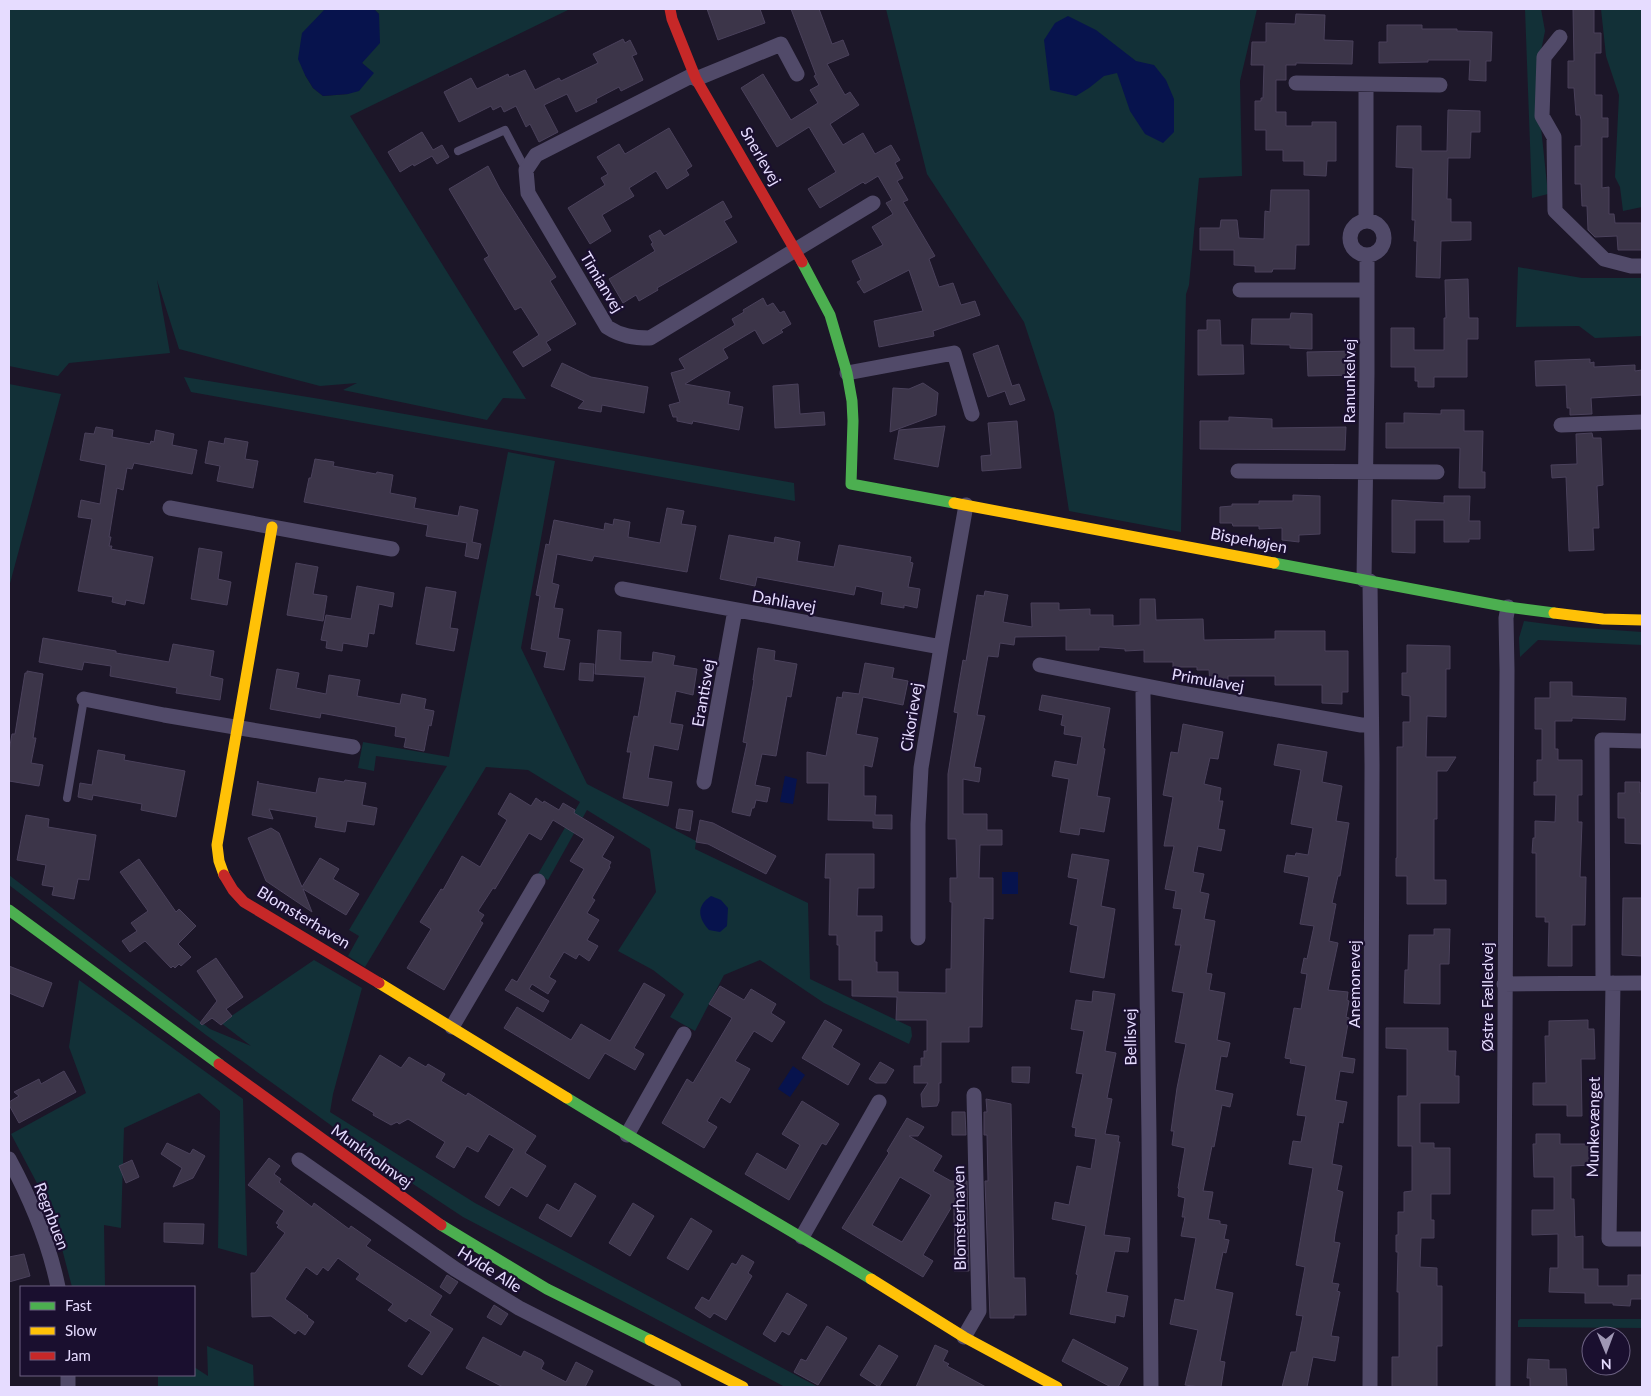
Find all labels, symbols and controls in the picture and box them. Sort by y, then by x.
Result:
street label: Snerlevej [737,123,786,188]
street label: Timianvej [577,248,628,315]
street label: Ranunkelvej [1339,339,1358,423]
street label: Bispehøjen [1209,523,1289,556]
street label: Dahliavej [751,586,818,615]
street label: Erantisvej [687,658,718,728]
street label: Primulavej [1170,664,1246,695]
street label: Cikorievej [896,681,925,753]
street label: Blomsterhaven [254,881,354,952]
street label: Anemonevej [1344,940,1363,1028]
street label: Østre Fælledvej [1477,942,1496,1052]
street label: Bellisvej [1120,1008,1139,1066]
street label: Munkevænget [1582,1076,1603,1178]
street label: Munkholmvej [328,1120,417,1191]
street label: Blomsterhaven [948,1165,969,1271]
street label: Regnbuen [31,1180,74,1252]
street label: Hylde Alle [455,1241,526,1296]
legend [20,1286,195,1376]
text: Fast [65,1296,92,1314]
text: Slow [65,1321,97,1339]
north arrow [1581,1326,1631,1376]
text: Jam [65,1346,91,1364]
text: N [1601,1356,1612,1373]

